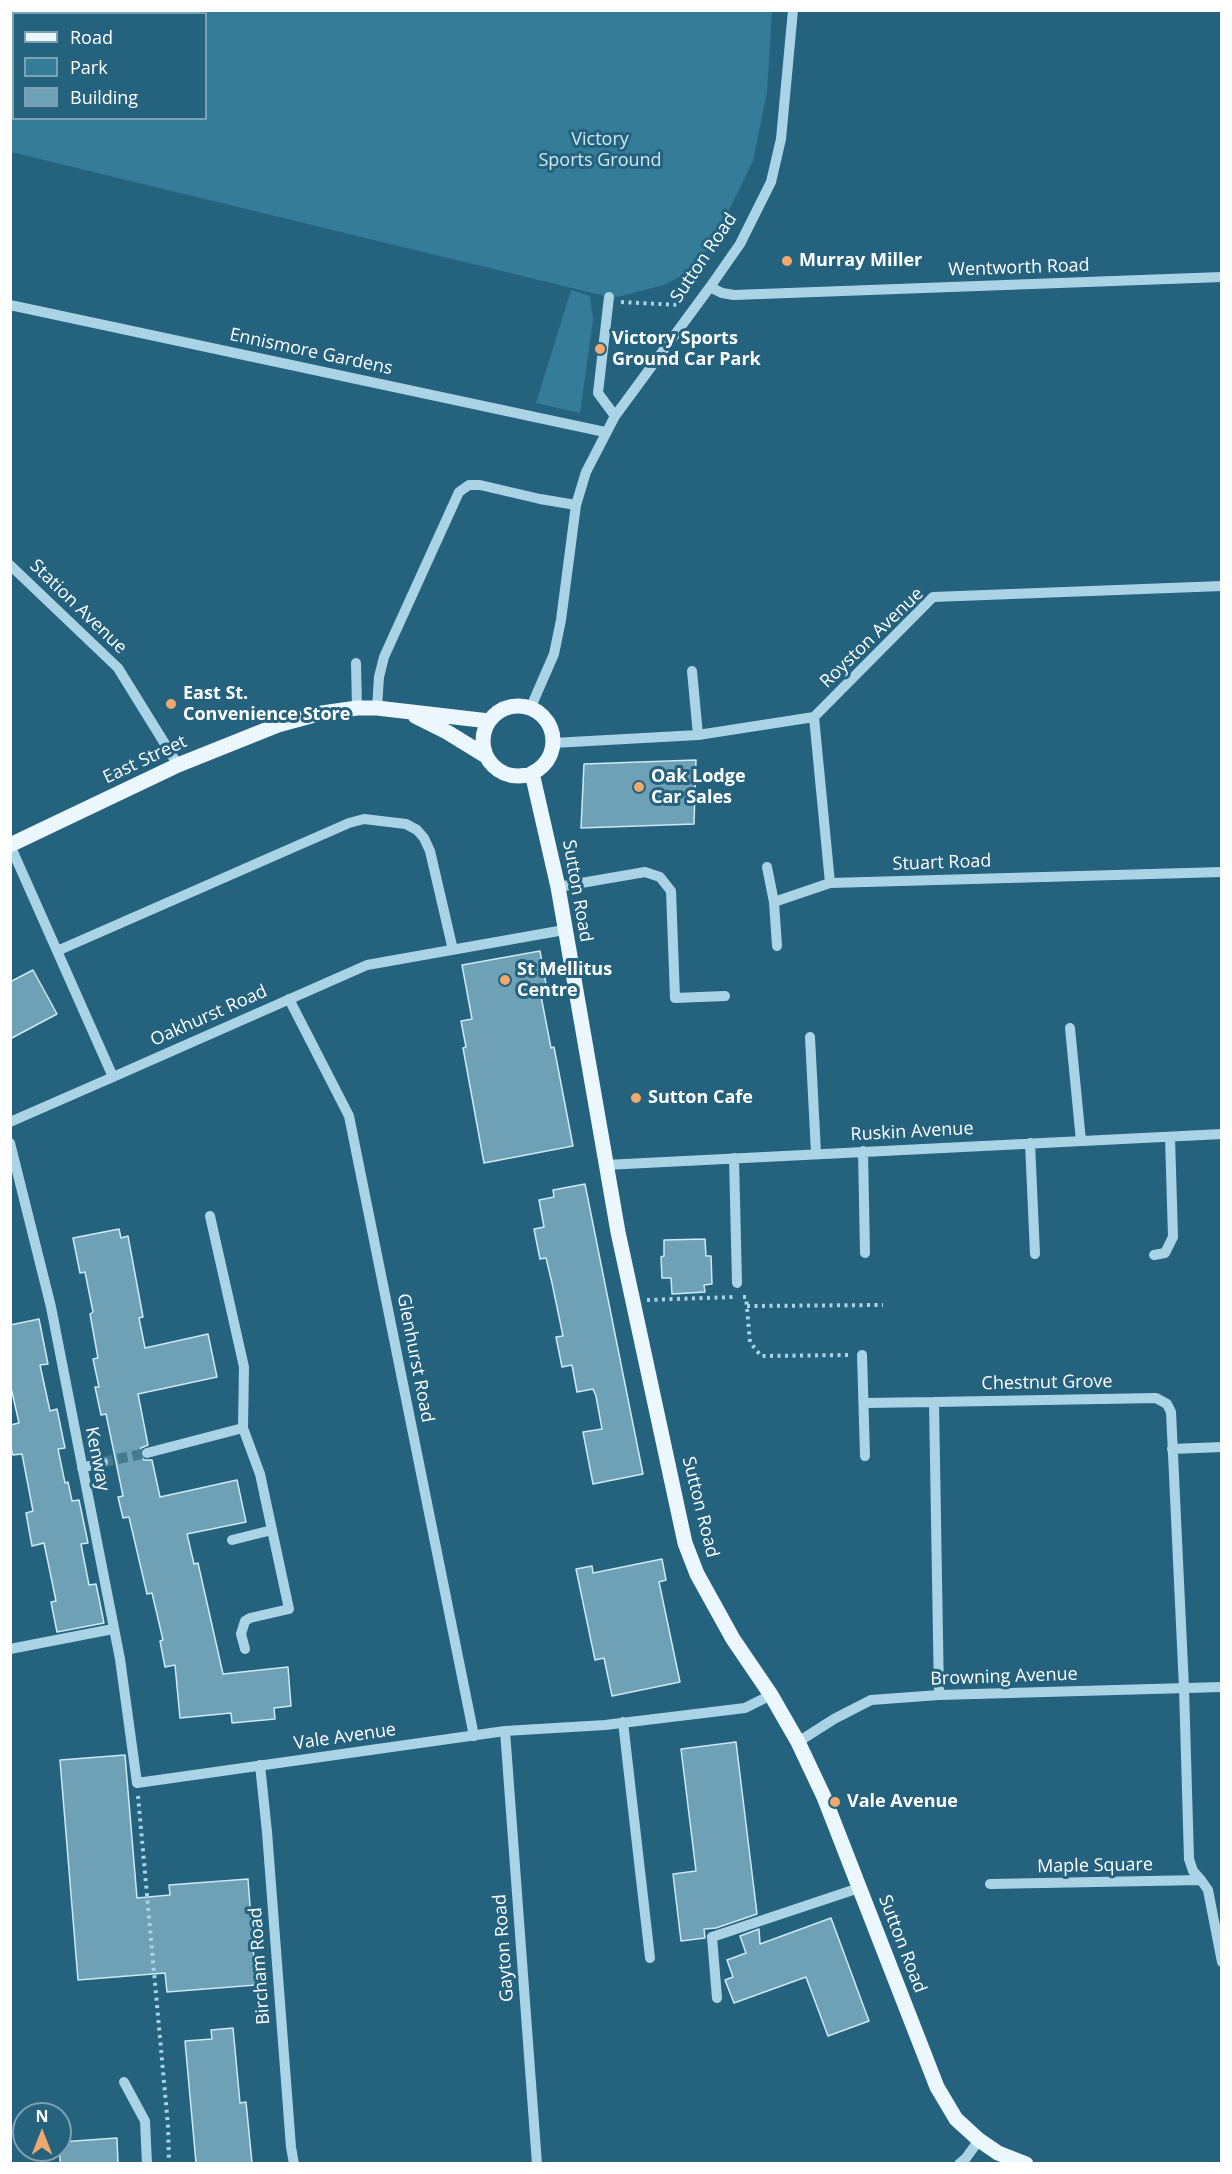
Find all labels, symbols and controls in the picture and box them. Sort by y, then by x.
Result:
legend [12,12,207,120]
text: Road [70,25,113,49]
text: Park [70,55,108,79]
text: Building [70,85,138,109]
park label: Victory Sports Ground [538,129,662,172]
street label: Sutton Road [666,209,742,307]
place label: Murray Miller [799,250,922,272]
marker: Murray Miller [780,254,794,268]
street label: Wentworth Road [948,255,1090,281]
street label: Ennismore Gardens [228,324,394,380]
place label: Victory Sports Ground Car Park [612,328,761,370]
marker: Victory Sports Ground Car Park [593,342,607,356]
street label: Station Avenue [25,555,131,659]
street label: Royston Avenue [816,583,928,693]
place label: East St. Convenience Store [183,683,350,726]
marker: East St. Convenience Store [164,697,178,711]
street label: East Street [100,731,190,789]
place label: Oak Lodge Car Sales [651,766,746,808]
marker: Oak Lodge Car Sales [632,780,646,794]
street label: Sutton Road [557,838,597,944]
street label: Stuart Road [892,850,992,876]
place label: St Mellitus Centre [517,959,612,1002]
marker: St Mellitus Centre [498,973,512,987]
street label: Oakhurst Road [147,981,271,1051]
place label: Sutton Cafe [648,1087,753,1109]
marker: Sutton Cafe [629,1091,643,1105]
street label: Ruskin Avenue [850,1118,974,1146]
street label: Glenhurst Road [392,1292,438,1424]
street label: Chestnut Grove [981,1371,1113,1395]
street label: Kenway [80,1425,114,1493]
street label: Sutton Road [677,1454,723,1560]
street label: Browning Avenue [930,1664,1078,1690]
street label: Vale Avenue [293,1719,397,1755]
place label: Vale Avenue [847,1791,958,1813]
marker: Vale Avenue [828,1795,842,1809]
street label: Maple Square [1037,1854,1153,1878]
street label: Sutton Road [873,1892,931,1996]
street label: Gayton Road [489,1893,519,2003]
street label: Bircham Road [245,1907,275,2025]
north arrow [12,2102,72,2162]
text: N [35,2105,49,2127]

